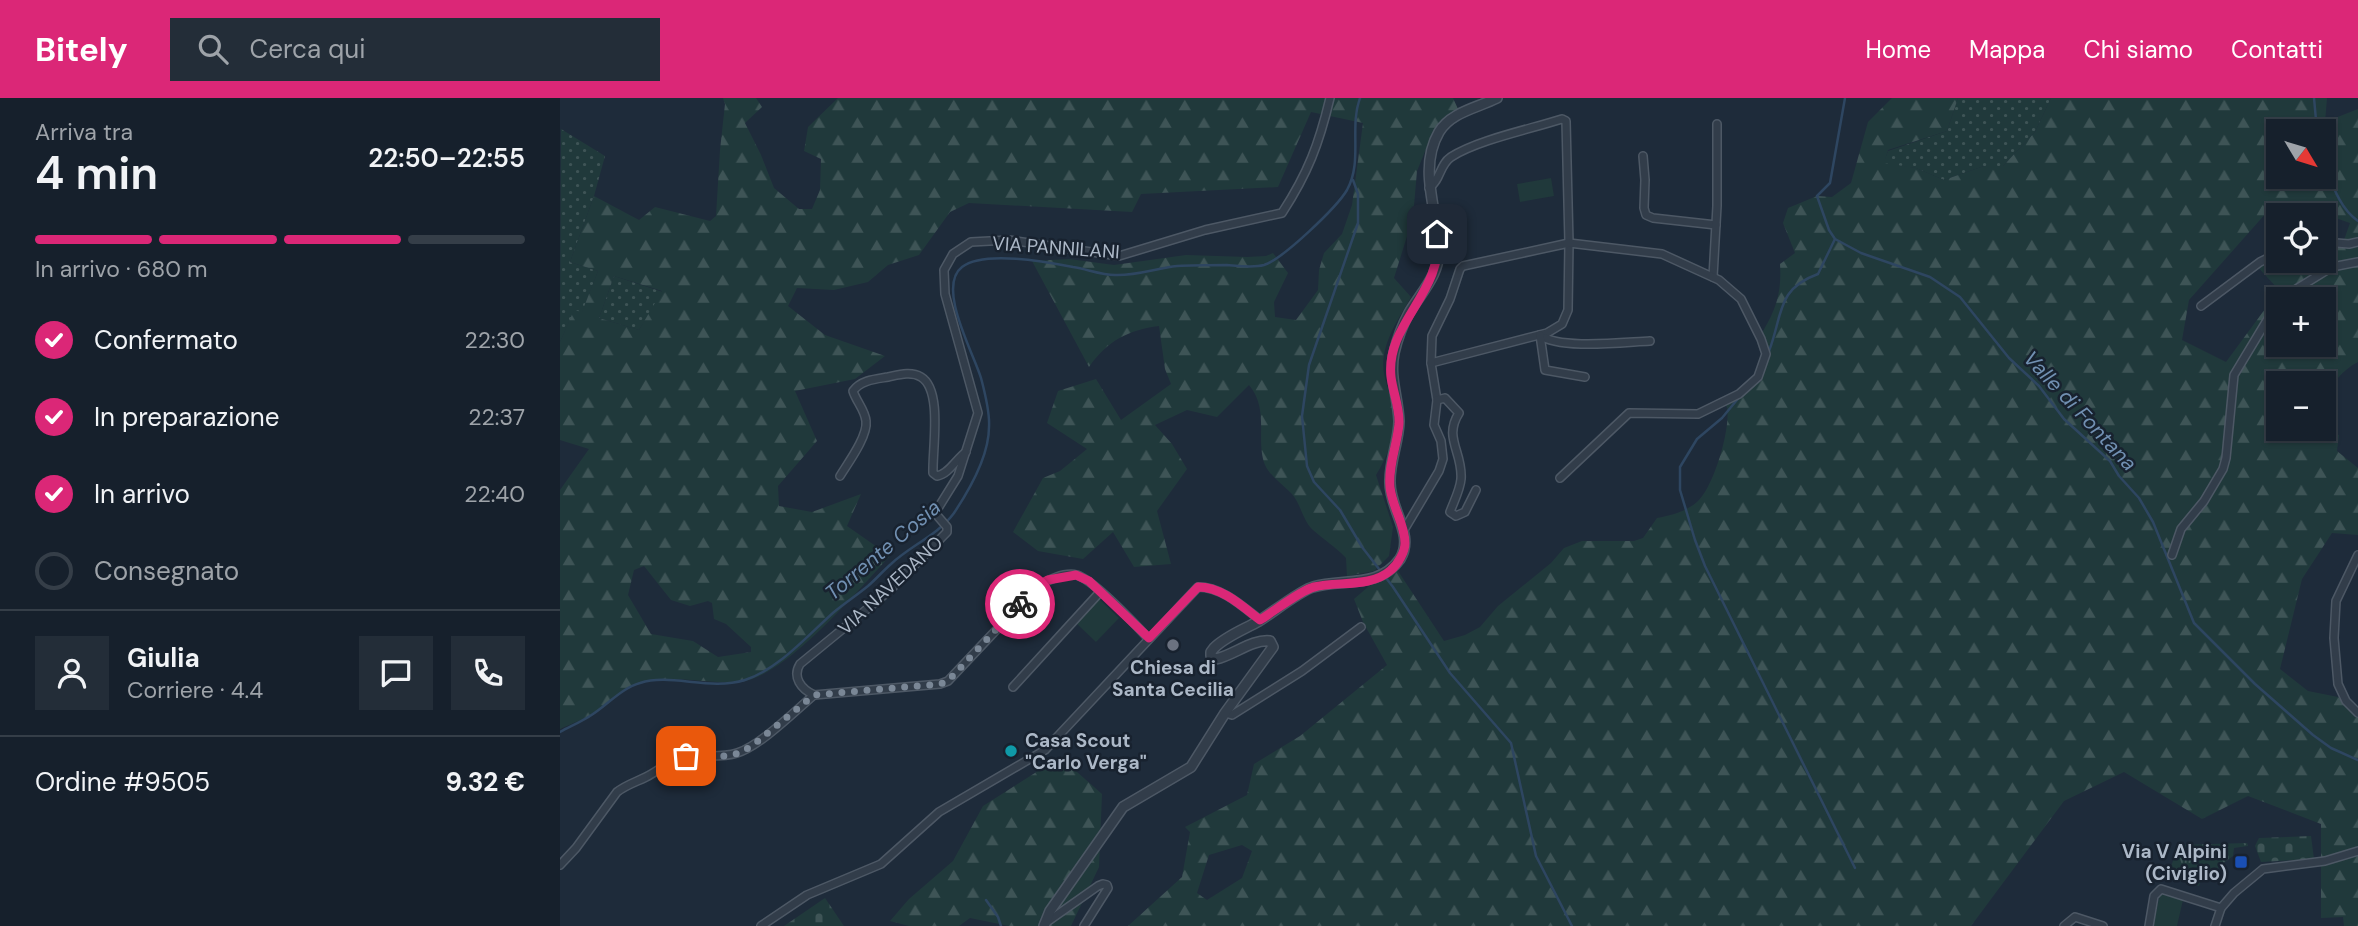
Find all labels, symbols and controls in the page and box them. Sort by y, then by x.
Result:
search box [170,18,660,81]
text: Bitely [35,28,128,71]
icon: search [194,30,232,68]
text: Cerca qui [250,32,366,66]
text: Home [1865,34,1931,65]
text: Mappa [1969,34,2045,65]
text: Chi siamo [2083,34,2193,65]
text: Contatti [2231,34,2323,65]
text: Arriva tra [35,117,133,147]
north arrow [2266,119,2336,189]
map controls [2266,119,2336,441]
text: 22:50–22:55 [368,141,525,175]
text: 4 min [35,143,158,203]
button: locate [2266,203,2336,273]
pin [1407,204,1467,264]
icon: home [1418,215,1456,253]
street label: VIA PANNILANI [991,231,1121,264]
text: In arrivo · 680 m [35,254,208,284]
button: + [2266,287,2336,357]
icon: check [35,321,73,359]
text: Confermato [94,323,238,357]
text: 22:30 [465,325,525,355]
water label: Valle di Fontana [2017,345,2143,477]
button: − [2266,371,2336,441]
icon: check [35,398,73,436]
text: In preparazione [94,400,280,434]
text: 22:37 [468,402,525,432]
icon: check [35,475,73,513]
text: In arrivo [94,477,190,511]
text: 22:40 [464,479,525,509]
water label: Torrente Cosia [819,493,947,607]
street label: VIA NAVEDANO [833,530,948,640]
text: Consegnato [94,554,239,588]
courier [985,569,1055,639]
icon: bike [1001,585,1039,623]
button: person [35,636,109,710]
button: chat [359,636,433,710]
button: phone [451,636,525,710]
marker: Chiesa di Santa Cecilia [1165,637,1181,653]
text: Giulia [127,641,200,675]
place label: Chiesa di Santa Cecilia [1112,655,1234,702]
text: Corriere · 4.4 [127,675,263,705]
pin [656,726,716,786]
place label: Casa Scout "Carlo Verga" [1025,728,1147,775]
icon: bag [667,737,705,775]
marker: Casa Scout "Carlo Verga" [1003,743,1019,759]
text: Ordine #9505 [35,765,210,799]
text: 9.32 € [445,765,525,799]
place label: Via V Alpini (Civiglio) [2122,839,2227,886]
marker: Via V Alpini (Civiglio) [2233,854,2249,870]

